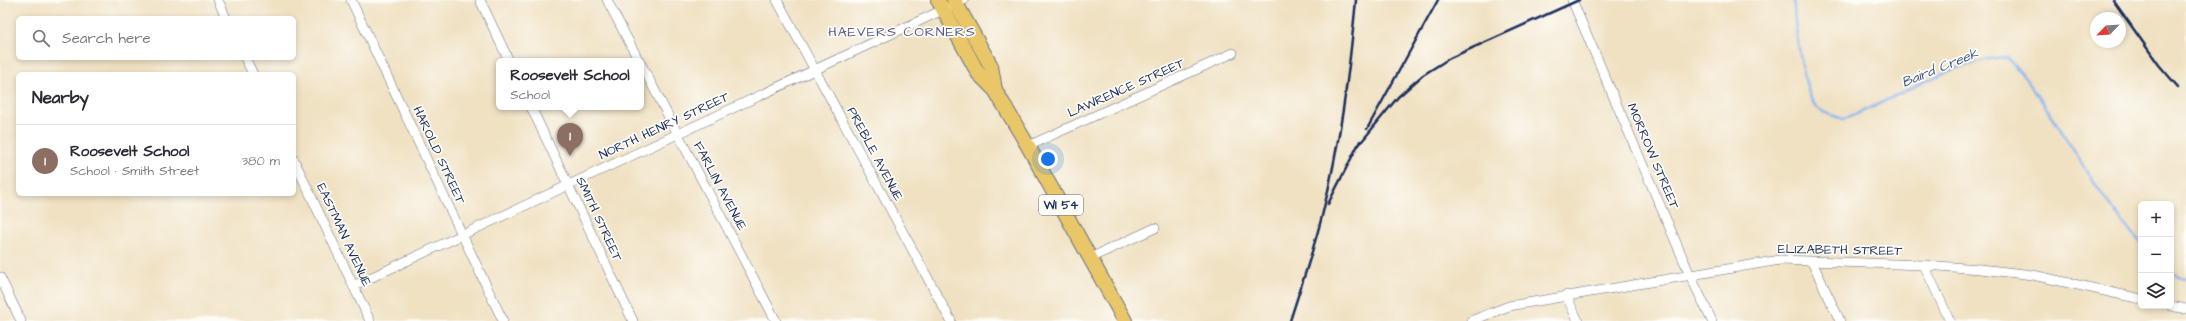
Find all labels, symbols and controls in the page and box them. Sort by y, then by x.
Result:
north arrow [2090,12,2126,48]
search box [16,16,296,60]
district label: HAEVERS CORNERS [828,22,976,42]
icon: search [30,27,52,49]
text: Search here [62,28,151,49]
water label: Baird Creek [1899,43,1982,92]
street label: LAWRENCE STREET [1065,54,1188,122]
popup [496,58,644,110]
text: Roosevelt School [510,65,630,86]
text: Nearby [32,86,89,110]
text: School [510,86,550,104]
street label: NORTH HENRY STREET [596,88,733,164]
street label: MORROW STREET [1623,100,1684,213]
street label: HAROLD STREET [408,103,470,208]
street label: PREBLE AVENUE [843,104,907,204]
pin: 1 [557,123,583,156]
street label: FARLIN AVENUE [689,138,751,234]
text: Roosevelt School [70,141,189,162]
your location [1038,149,1058,169]
text: 1 [44,152,46,170]
text: 380 m [241,152,280,170]
text: School · Smith Street [70,162,199,180]
street label: SMITH STREET [572,174,627,265]
street label: EASTMAN AVENUE [312,180,376,290]
road number: WI 54 [1039,195,1083,215]
map controls [2138,201,2174,309]
button: + [2138,201,2174,237]
button: − [2138,237,2174,273]
street label: ELIZABETH STREET [1778,240,1903,260]
button: layers [2138,273,2174,309]

